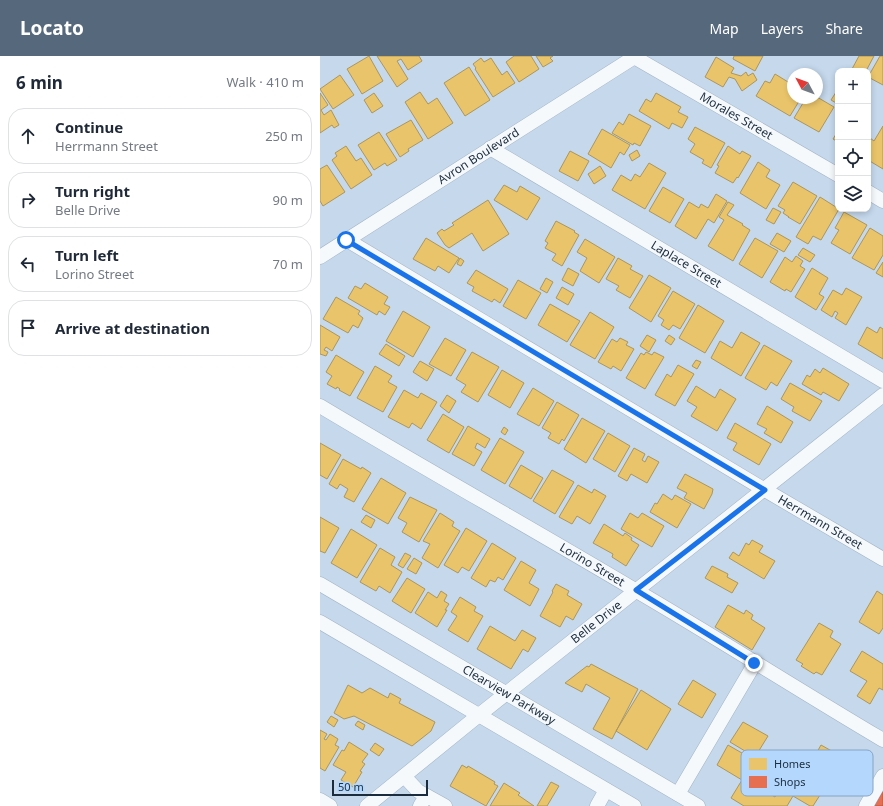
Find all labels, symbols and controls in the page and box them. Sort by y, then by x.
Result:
text: Locato [20,15,84,41]
text: Map [710,19,739,38]
text: Layers [761,19,803,38]
text: Share [825,19,863,38]
north arrow [787,68,823,104]
map controls [835,68,871,212]
button: + [835,68,871,104]
text: 6 min [16,71,63,94]
text: Walk · 410 m [226,73,304,91]
street label: Morales Street [697,88,777,144]
button: − [835,104,871,140]
text: Continue [55,117,123,137]
street label: Avron Boulevard [434,123,522,188]
icon: ahead [17,125,39,147]
text: 250 m [265,127,303,145]
text: Herrmann Street [55,137,158,155]
button: locate [835,140,871,176]
button: layers [835,176,871,212]
text: Turn right [55,181,130,201]
icon: right [17,189,39,211]
text: 90 m [273,191,303,209]
text: Belle Drive [55,201,120,219]
route start [337,231,355,249]
street label: Laplace Street [648,236,725,292]
text: Turn left [55,245,119,265]
icon: left [17,253,39,275]
text: 70 m [273,255,303,273]
text: Lorino Street [55,265,134,283]
icon: arrive [17,317,39,339]
text: Arrive at destination [55,318,210,338]
street label: Herrmann Street [775,490,866,554]
street label: Lorino Street [557,539,629,590]
street label: Belle Drive [567,596,625,647]
route end [745,654,763,672]
street label: Clearview Parkway [459,661,560,729]
legend [741,750,873,796]
text: Homes [774,756,811,771]
text: Shops [774,774,806,789]
scale bar [332,778,428,797]
text: 50 m [338,779,364,794]

